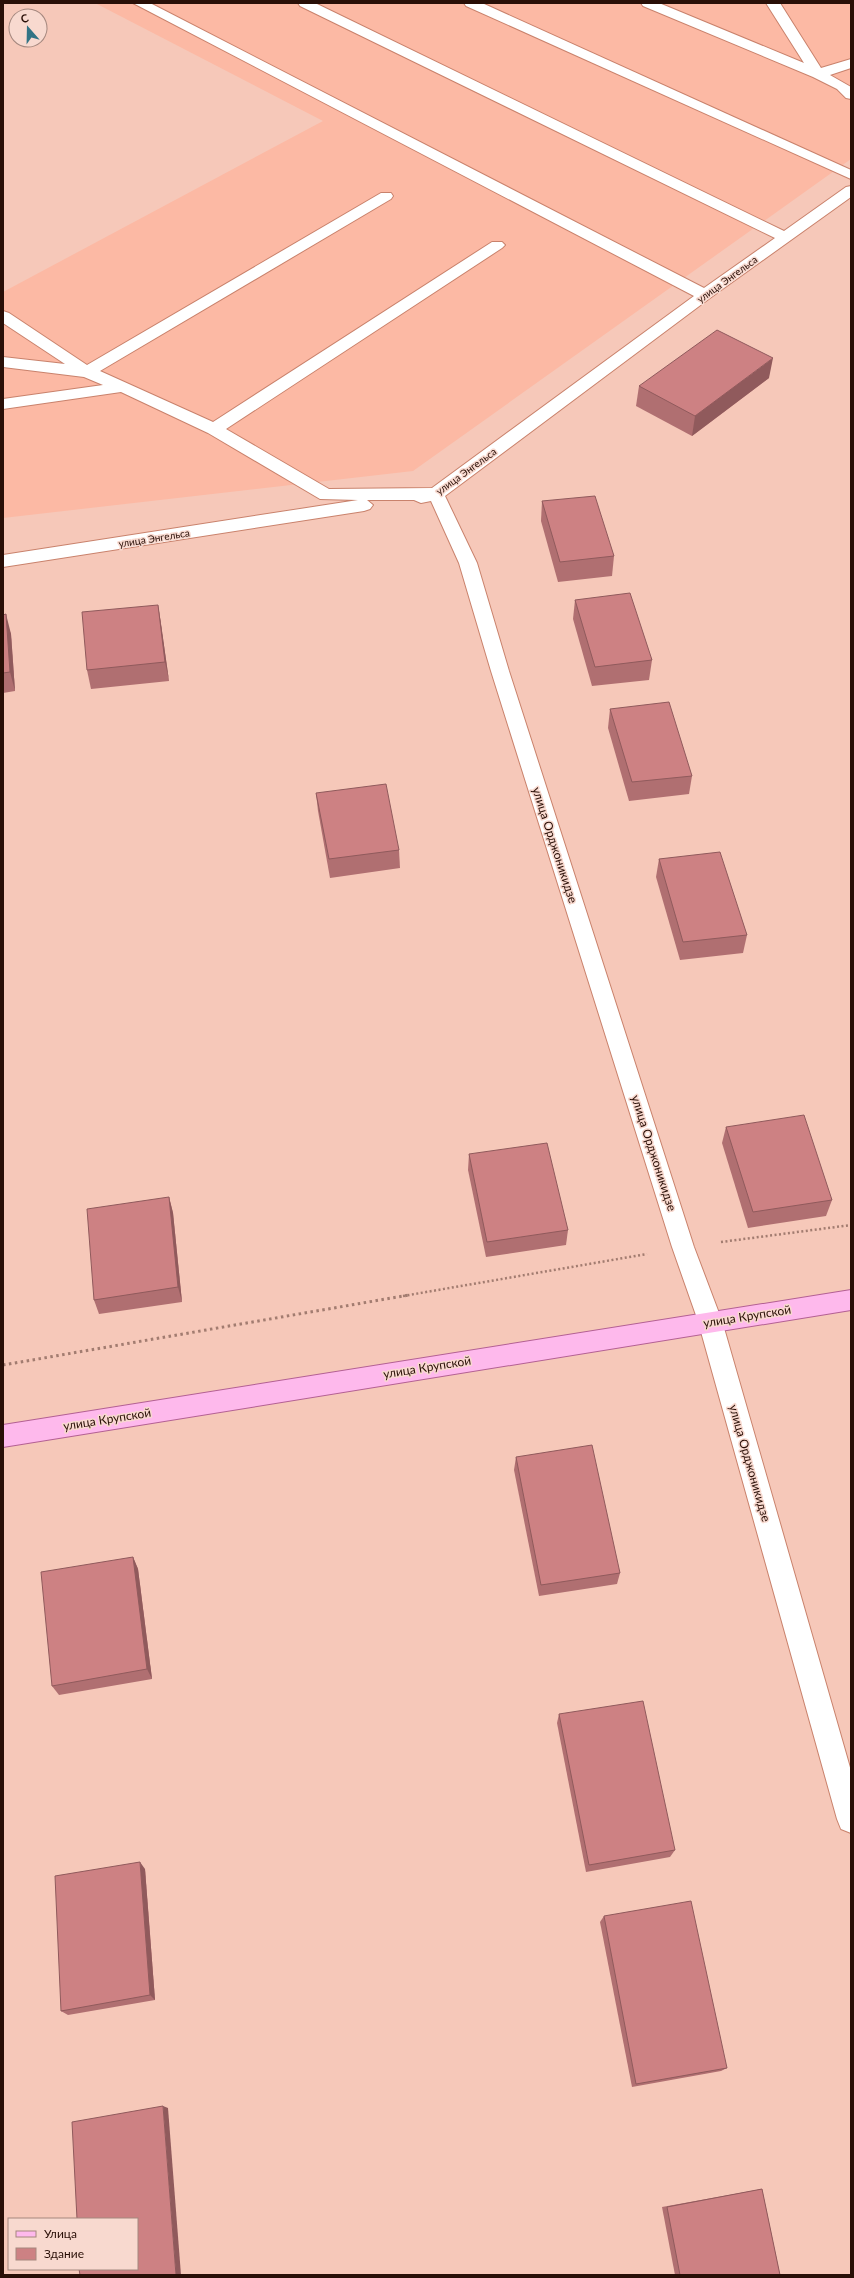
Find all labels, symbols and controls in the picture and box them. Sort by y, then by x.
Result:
north arrow [8,8,48,48]
text: С [19,11,31,25]
street label: улица Энгельса [694,253,760,305]
street label: улица Энгельса [433,445,499,497]
street label: улица Энгельса [118,526,190,550]
street label: улица Орджоникидзе [529,785,581,905]
street label: улица Орджоникидзе [628,1093,680,1213]
street label: улица Крупской [702,1302,792,1330]
street label: улица Крупской [382,1353,472,1381]
street label: улица Орджоникидзе [726,1403,774,1523]
street label: улица Крупской [62,1405,152,1433]
legend [8,2218,138,2270]
text: Улица [44,2226,77,2241]
text: Здание [44,2246,84,2261]

